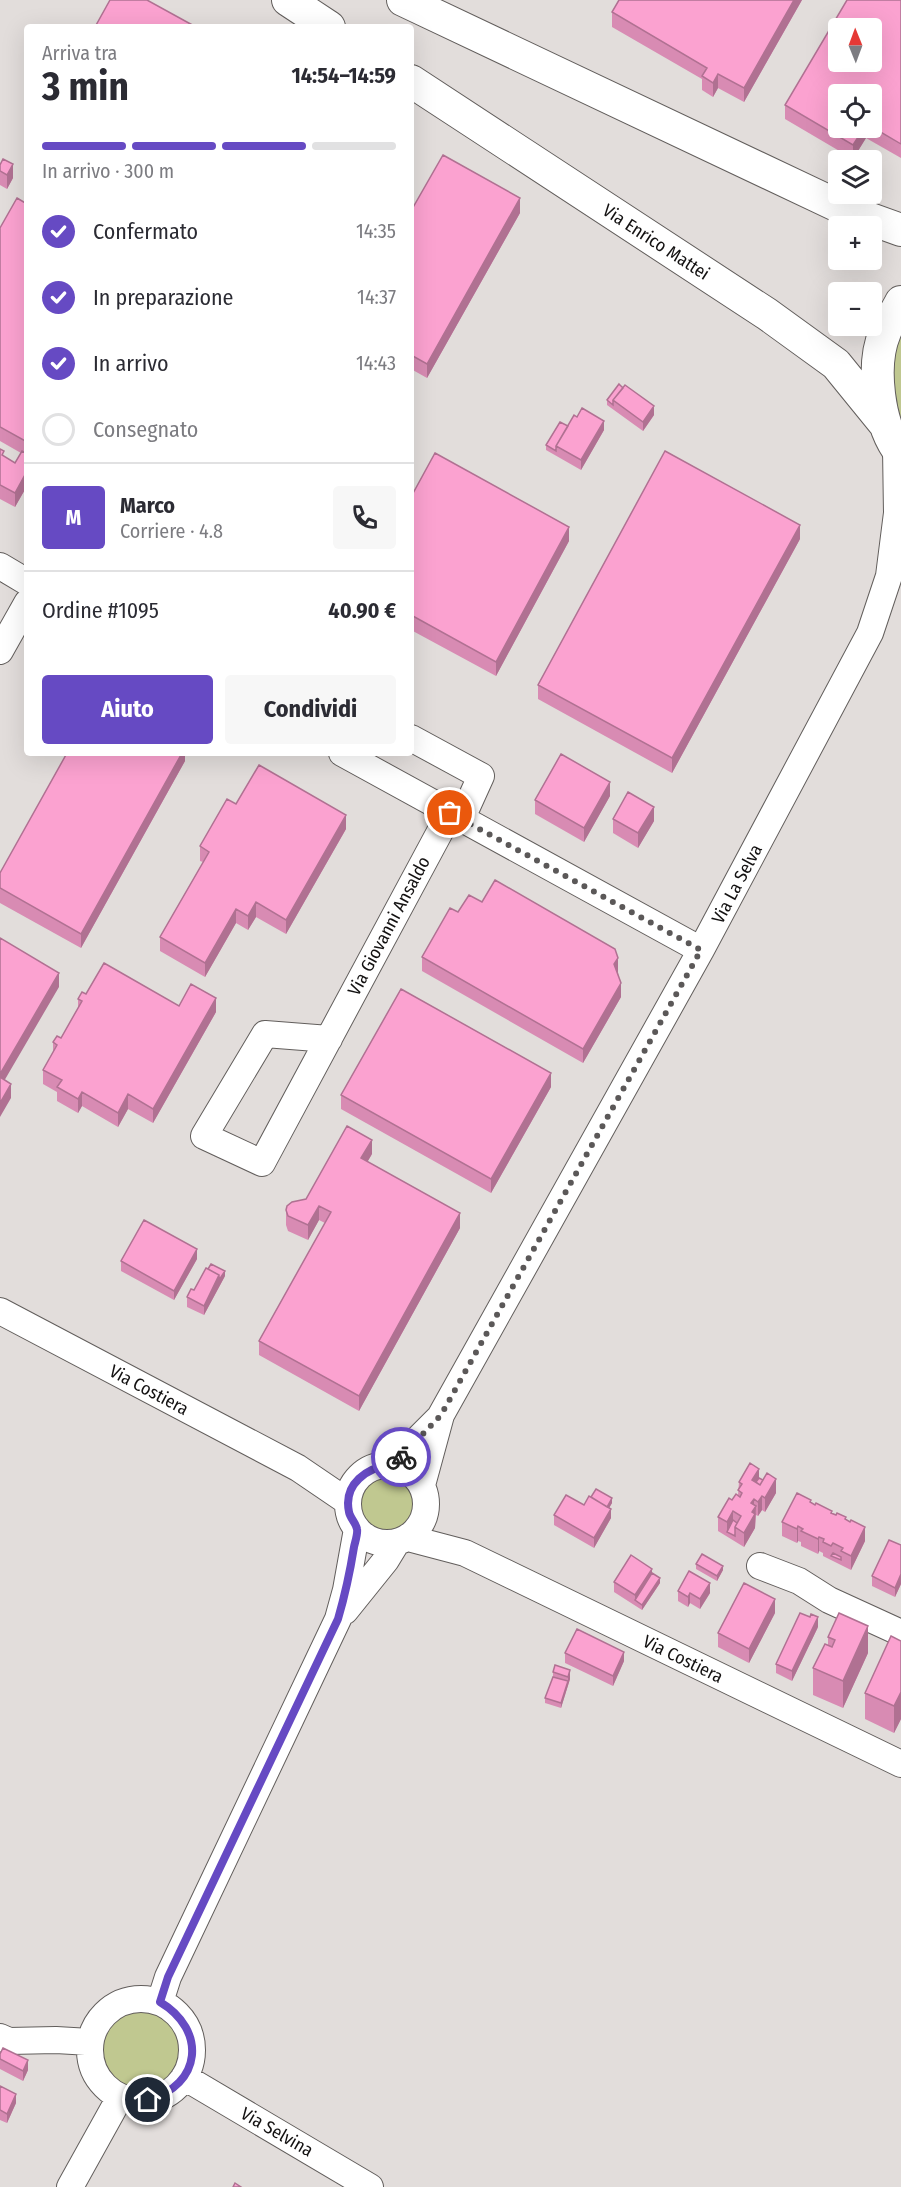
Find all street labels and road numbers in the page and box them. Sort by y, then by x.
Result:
street label: Via Enrico Mattei [598,199,714,285]
street label: Via La Selva [707,840,767,927]
street label: Via Giovanni Ansaldo [343,853,435,999]
street label: Via Costiera [106,1360,193,1420]
street label: Via Costiera [639,1630,727,1688]
street label: Via Selvina [237,2102,317,2162]

